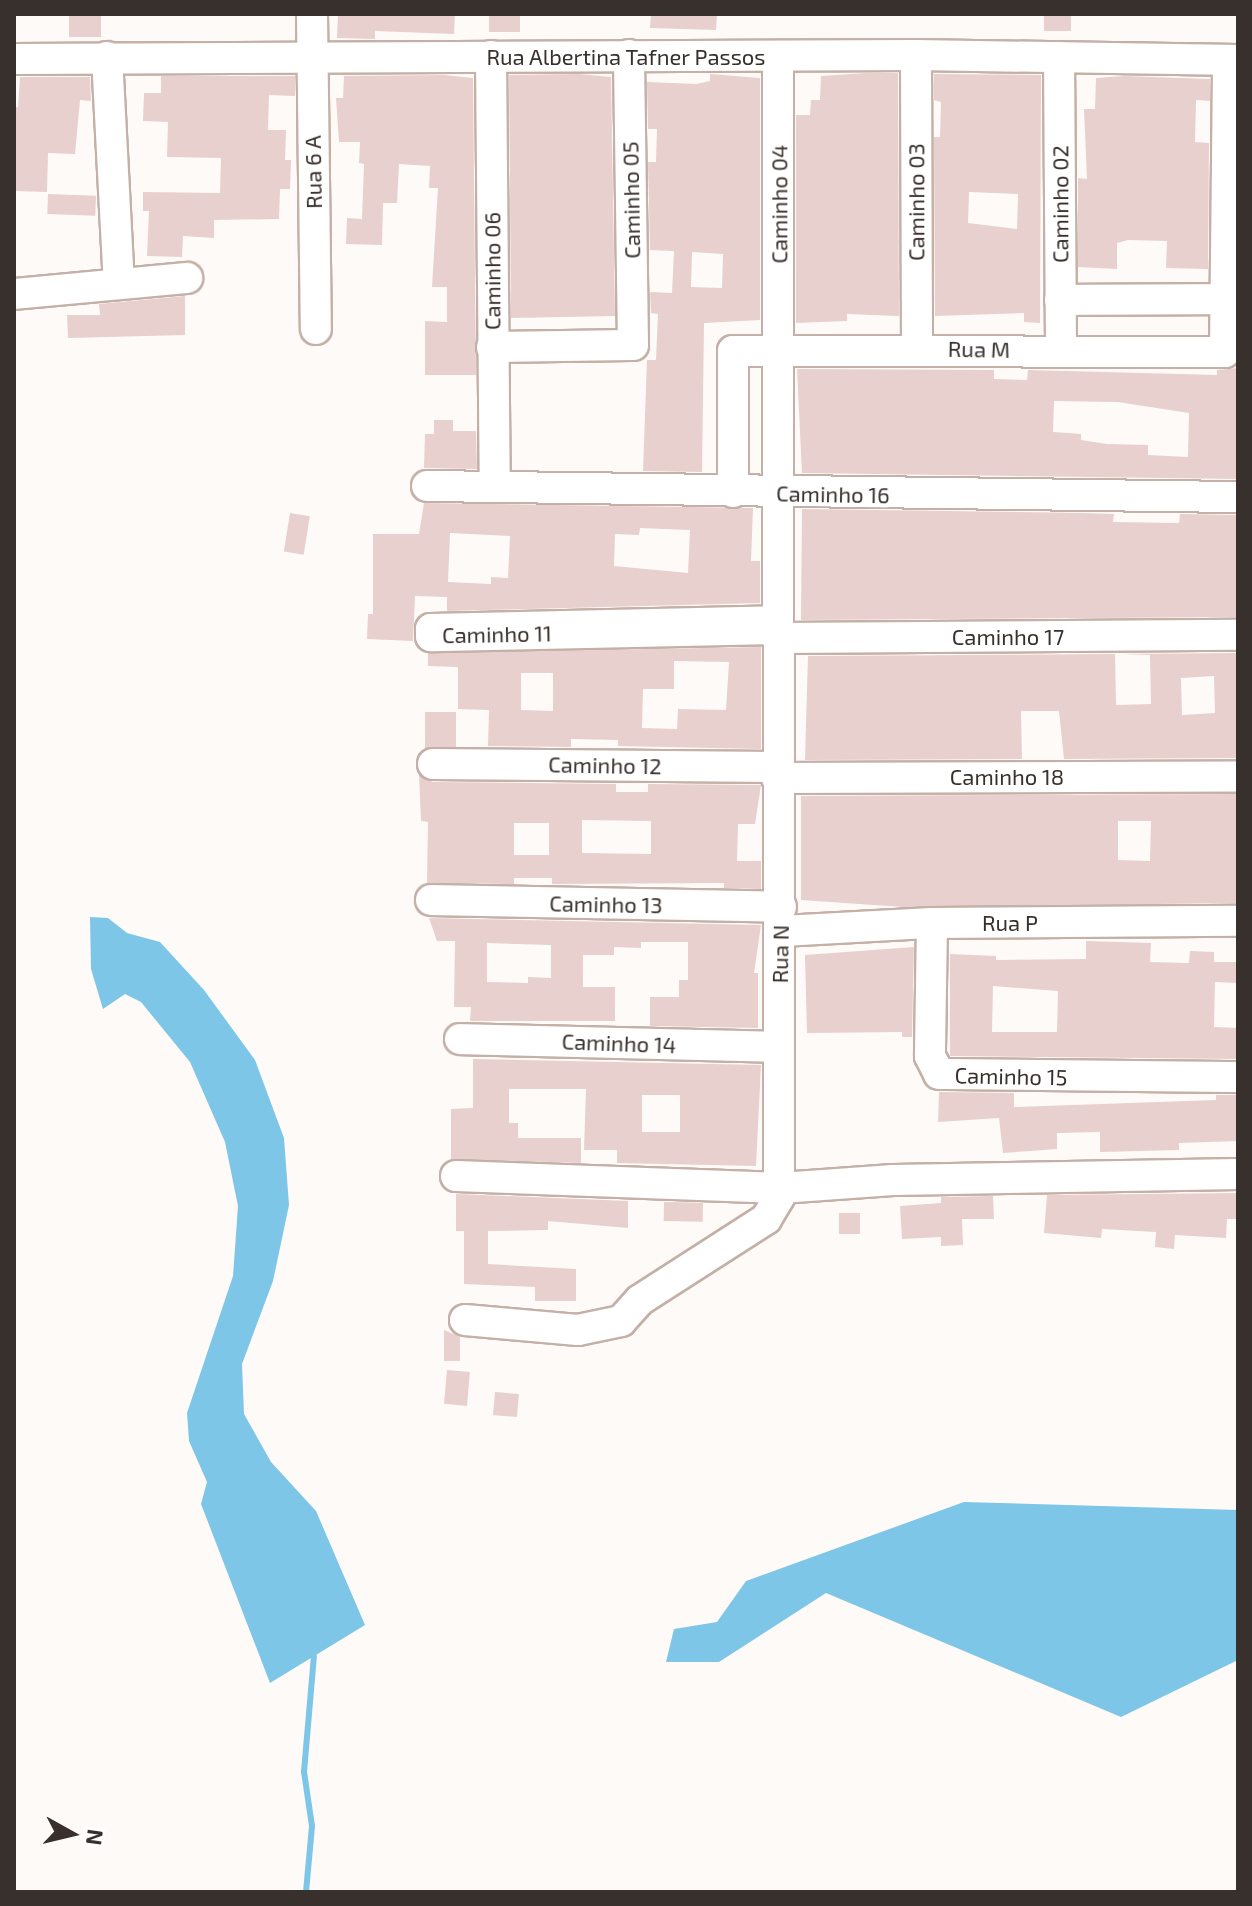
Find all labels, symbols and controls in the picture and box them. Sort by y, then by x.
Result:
street label: Rua Albertina Tafner Passos [486,44,766,70]
street label: Rua 6 A [299,135,327,209]
street label: Caminho 05 [617,141,645,259]
street label: Caminho 03 [903,143,929,261]
street label: Caminho 04 [766,144,792,264]
street label: Caminho 02 [1047,145,1073,263]
street label: Caminho 06 [479,212,505,330]
street label: Rua M [948,335,1010,363]
street label: Caminho 16 [776,480,890,508]
street label: Caminho 11 [442,620,552,648]
street label: Caminho 17 [952,624,1064,650]
street label: Caminho 12 [548,751,662,779]
street label: Caminho 18 [950,764,1064,790]
street label: Caminho 13 [549,890,663,918]
street label: Rua P [982,910,1038,936]
street label: Rua N [766,924,794,984]
street label: Caminho 14 [561,1028,677,1058]
street label: Caminho 15 [954,1062,1068,1090]
north arrow [32,1794,112,1874]
text: N [82,1828,110,1847]

